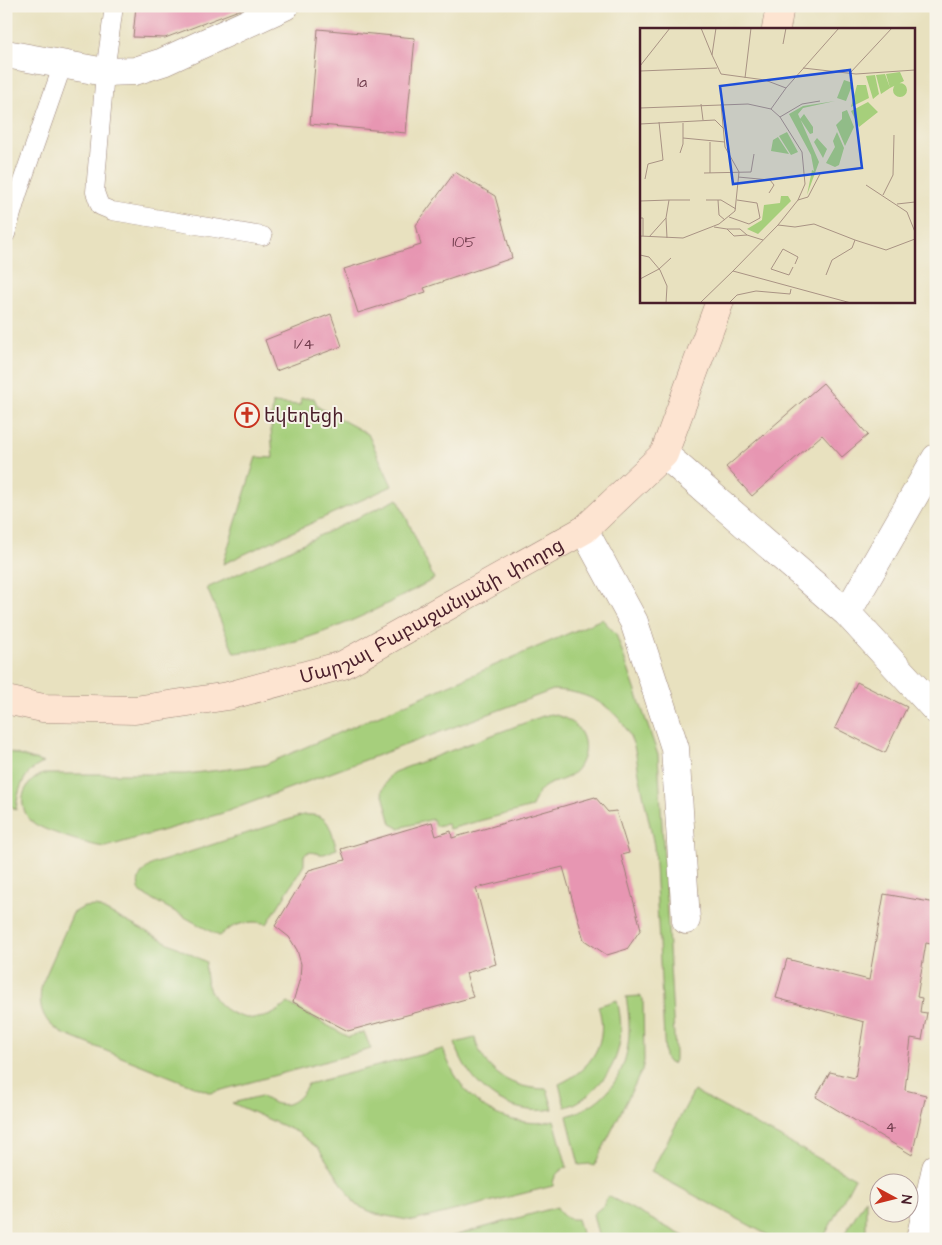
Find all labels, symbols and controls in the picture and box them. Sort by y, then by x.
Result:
inset map [640,28,914,302]
house number: 1a [357,71,367,93]
house number: 105 [452,231,476,253]
house number: 1/4 [294,333,314,355]
church icon: եկեղեցի [234,402,260,428]
place label: եկեղեցի [264,403,343,430]
street label: Մարշալ Բաբաջանյանի փողոց [297,532,569,691]
house number: 4 [886,1116,897,1138]
north arrow [870,1172,920,1222]
text: N [895,1194,916,1205]

